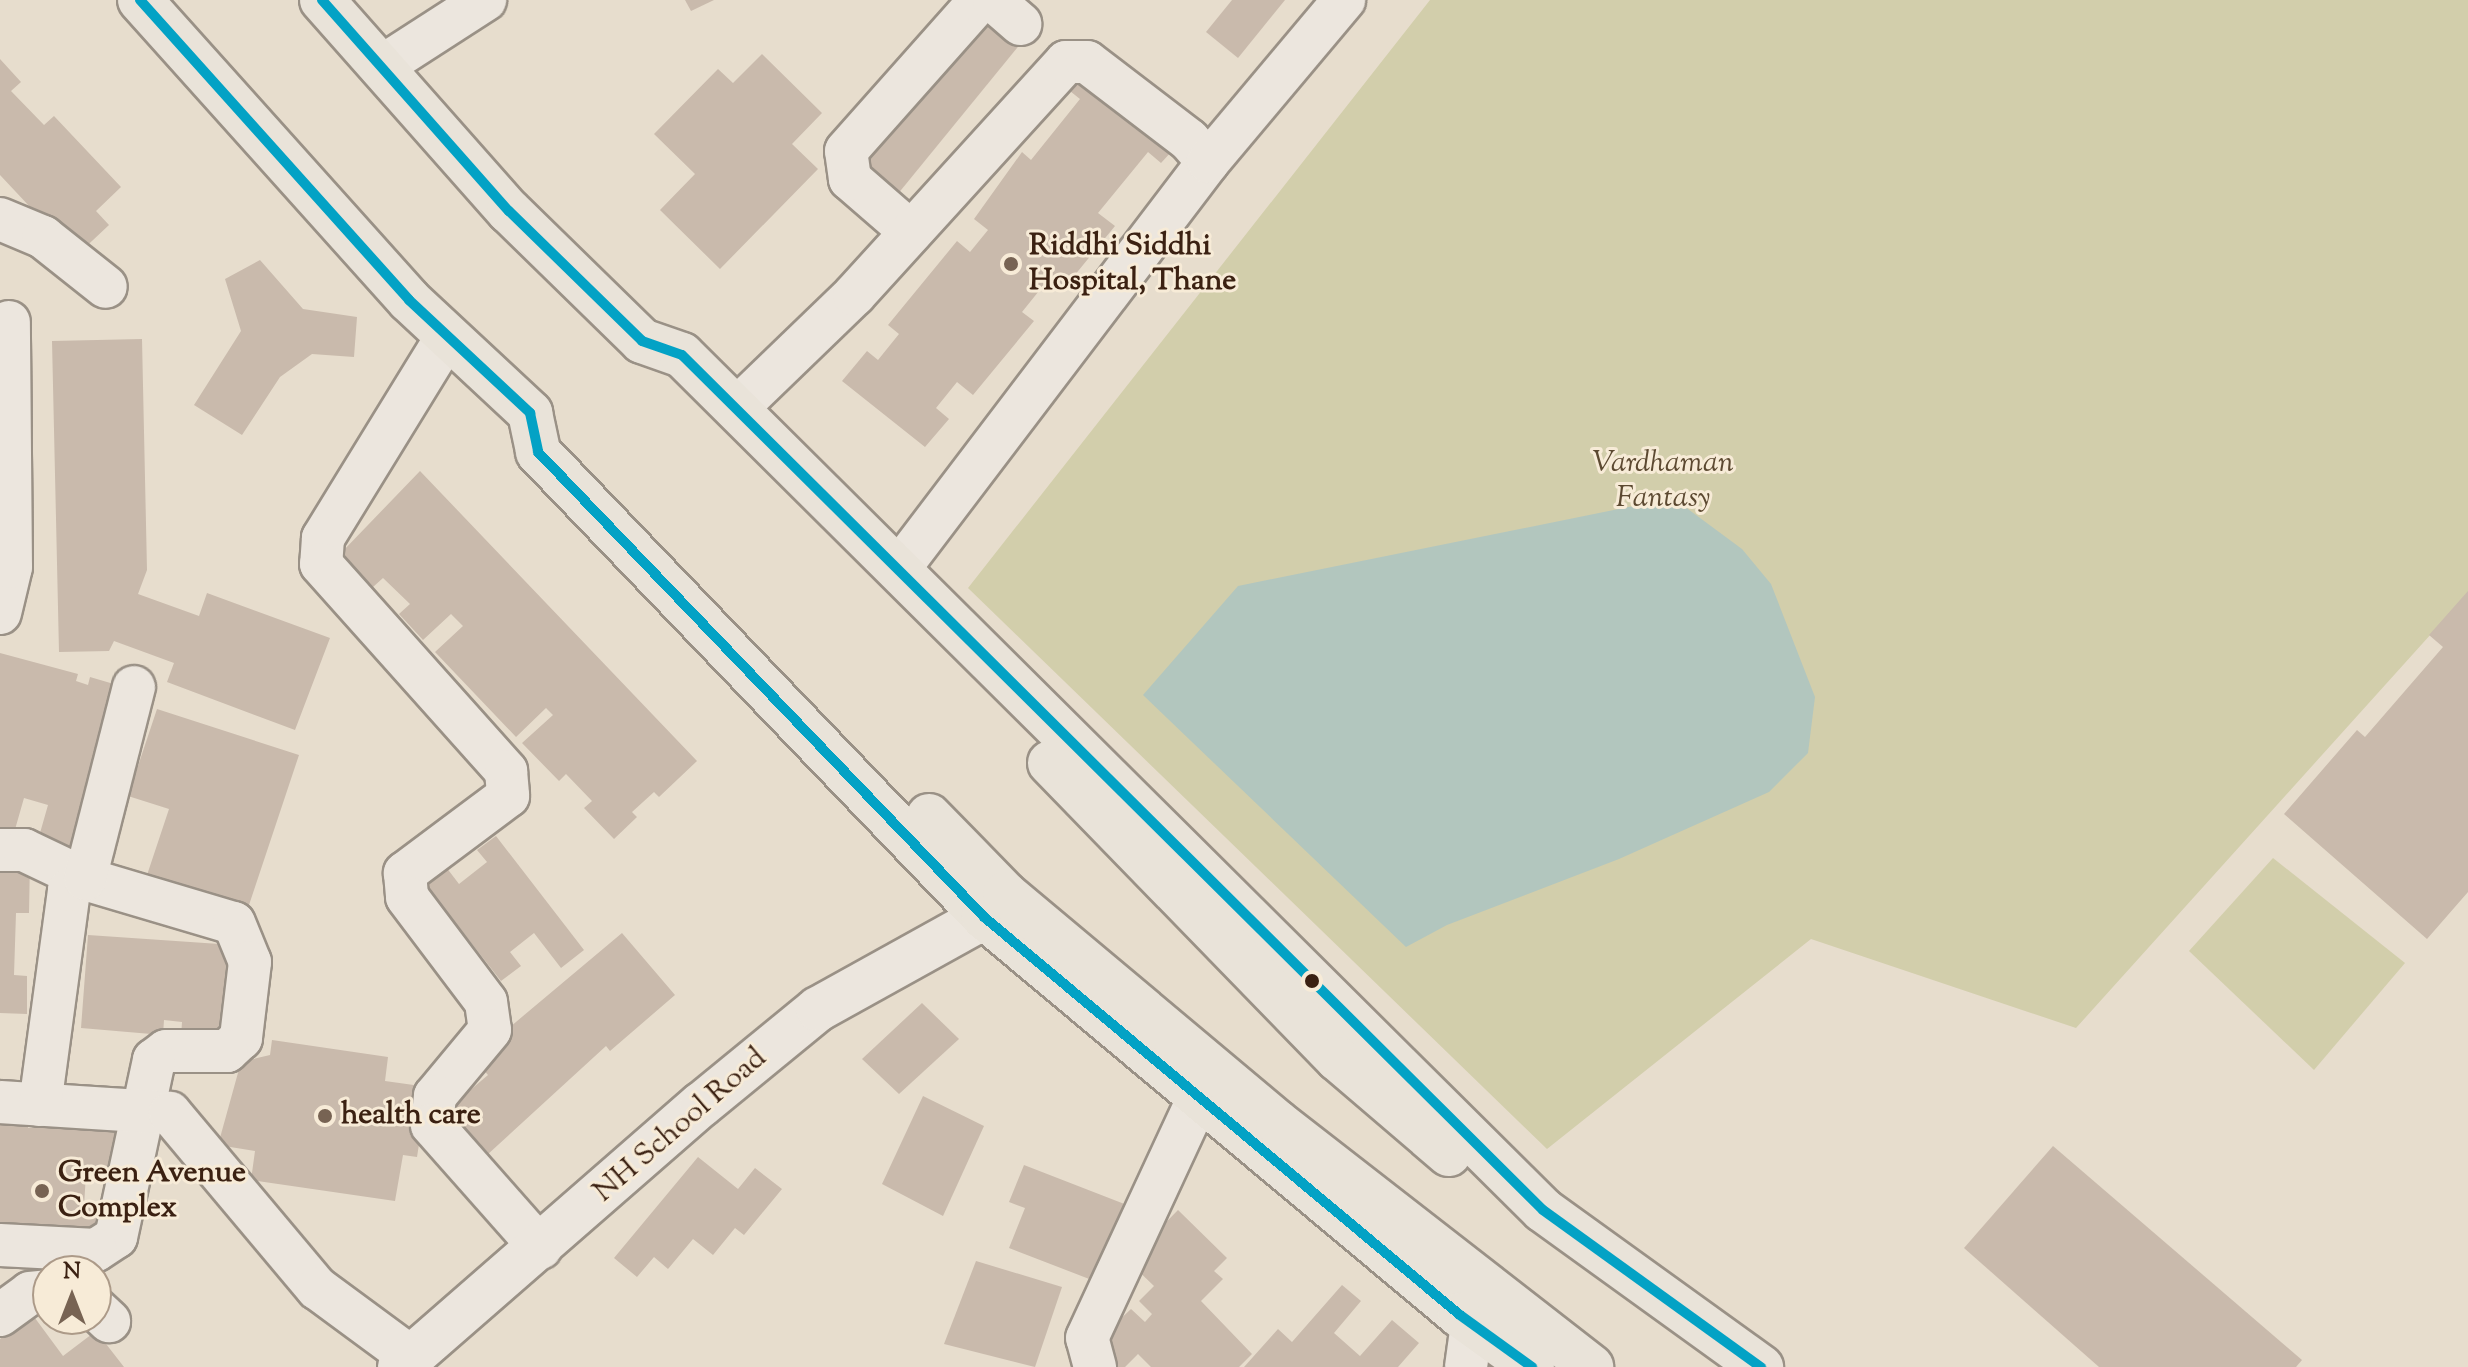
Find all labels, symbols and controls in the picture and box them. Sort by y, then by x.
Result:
place label: Riddhi Siddhi Hospital, Thane [1029,229,1236,300]
marker: Riddhi Siddhi Hospital, Thane [1000,253,1022,275]
park label: Vardhaman Fantasy [1592,446,1734,516]
unlabelled marker [1304,973,1320,989]
street label: NH School Road [587,1041,775,1211]
place label: health care [341,1098,481,1134]
marker: health care [316,1107,334,1125]
place label: Green Avenue Complex [58,1156,246,1226]
marker: Green Avenue Complex [33,1182,51,1200]
north arrow [32,1255,112,1335]
text: N [63,1257,81,1289]

